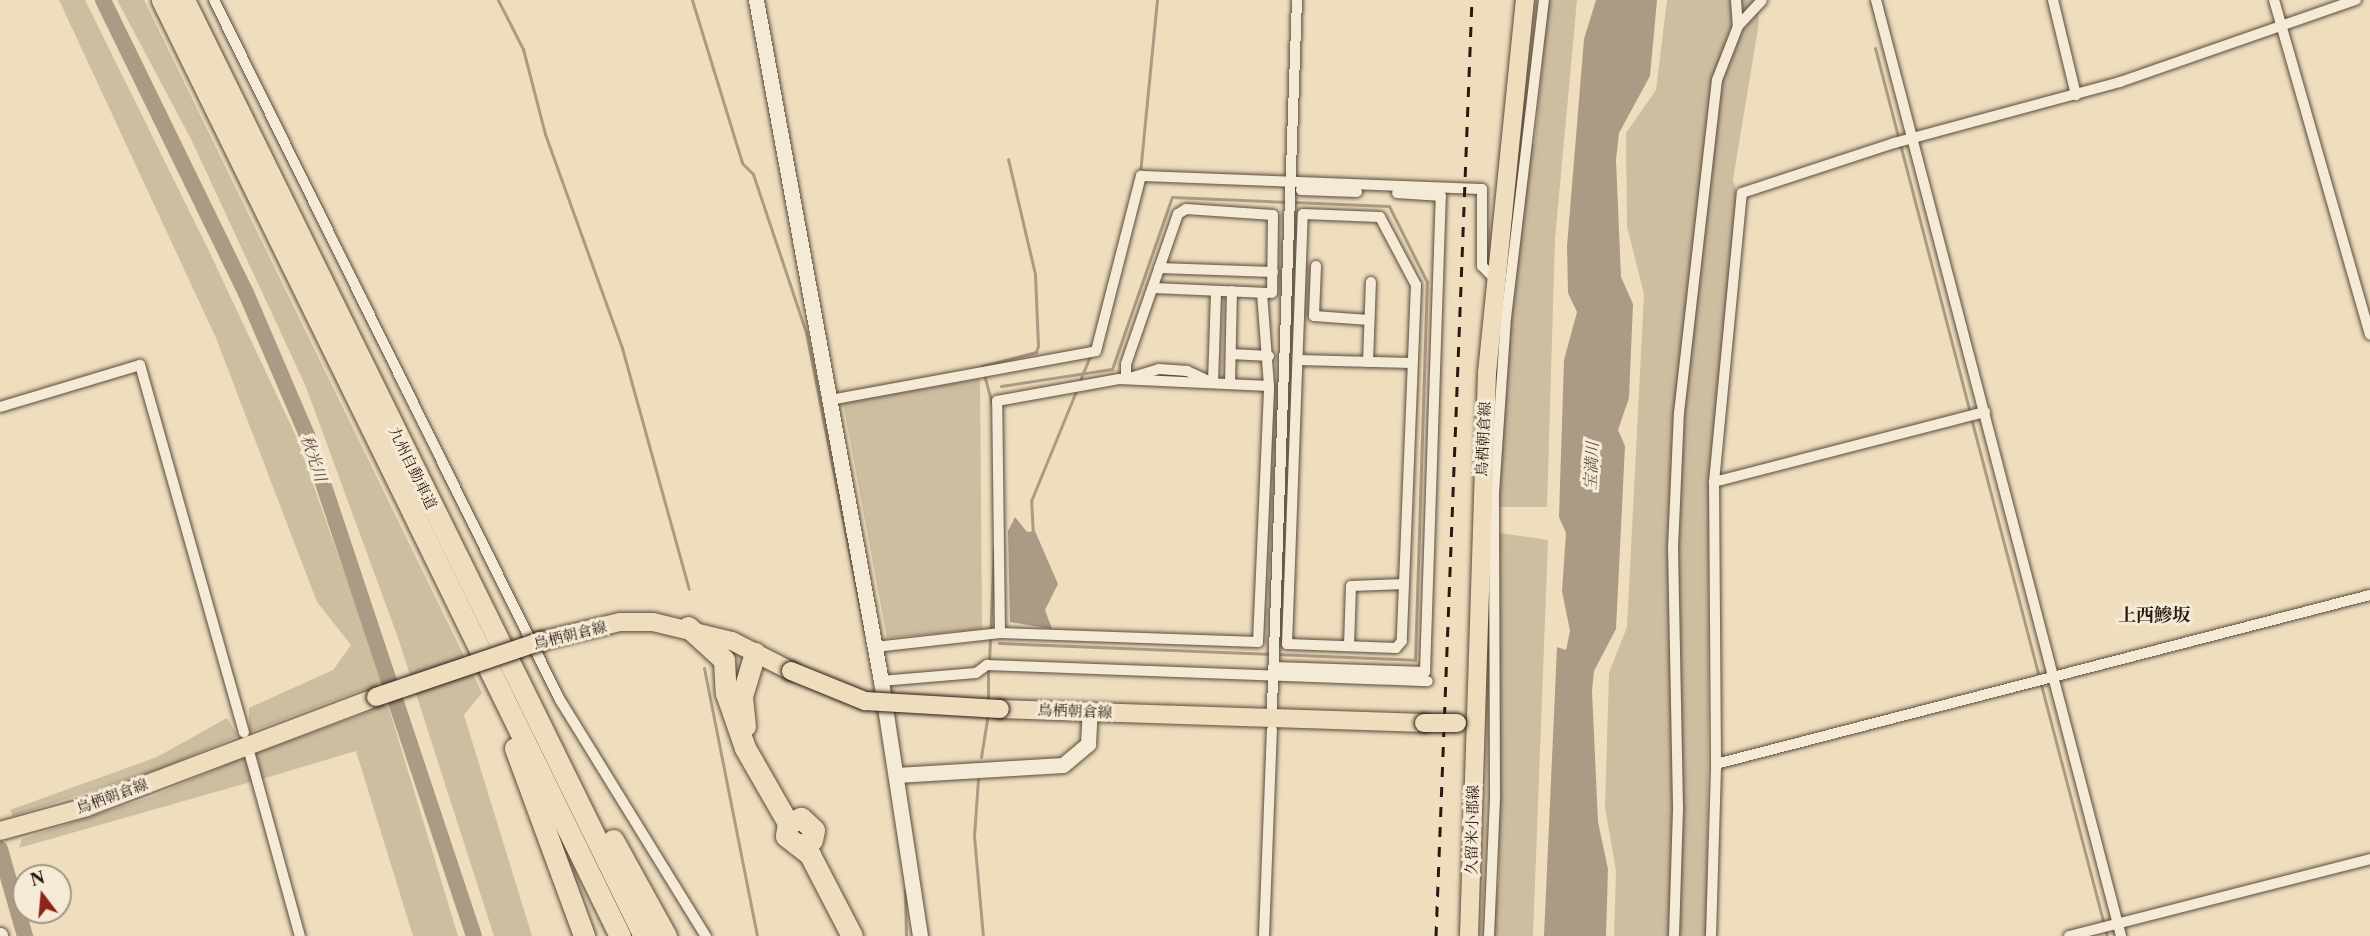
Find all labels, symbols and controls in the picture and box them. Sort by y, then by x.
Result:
street label: 鳥栖朝倉線 [1472,401,1494,477]
street label: 九州自動車道 [385,424,441,512]
water label: 秋光川 [297,432,331,484]
water label: 宝満川 [1580,442,1602,490]
district label: 上西鰺坂 [2118,604,2190,626]
street label: 鳥栖朝倉線 [531,617,609,653]
street label: 鳥栖朝倉線 [1037,701,1113,721]
street label: 鳥栖朝倉線 [74,775,150,817]
street label: 久留米小郡線 [1462,785,1482,875]
north arrow [12,864,72,924]
text: N [28,867,47,890]

